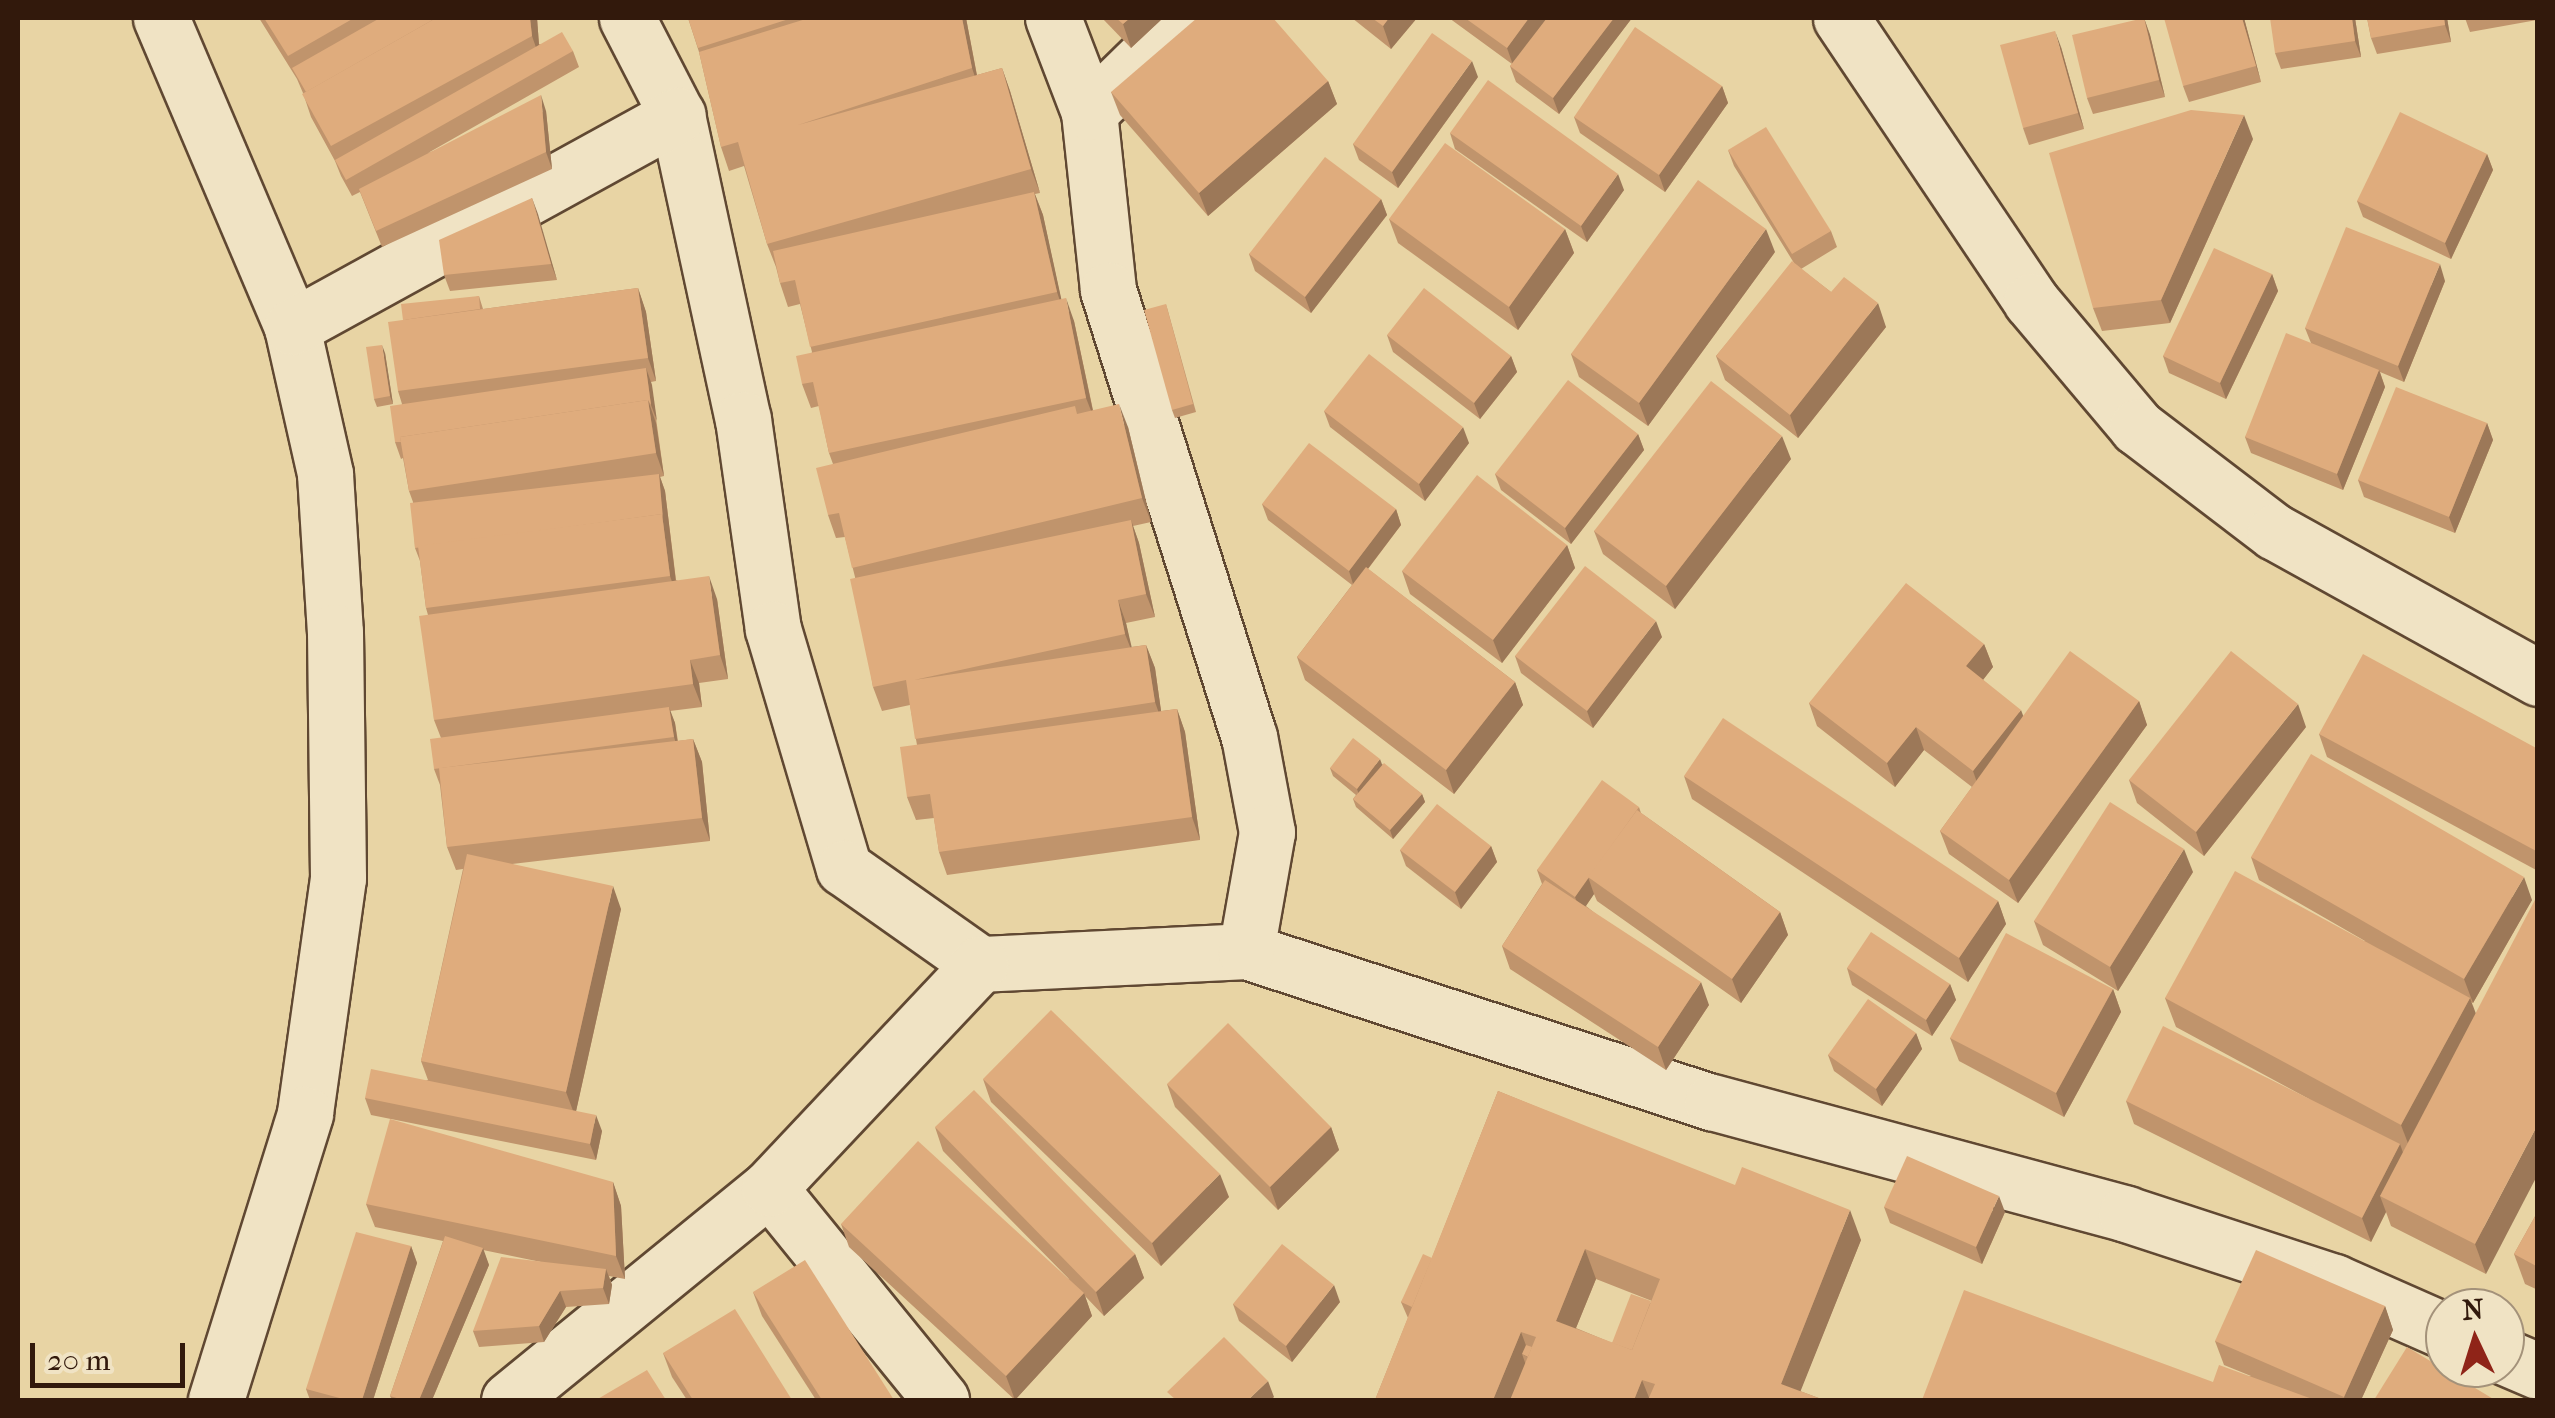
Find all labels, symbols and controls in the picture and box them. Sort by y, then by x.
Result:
north arrow [2425,1288,2525,1388]
text: N [2461,1292,2485,1327]
scale bar [35,1323,190,1385]
text: 20 m [47,1343,110,1378]

